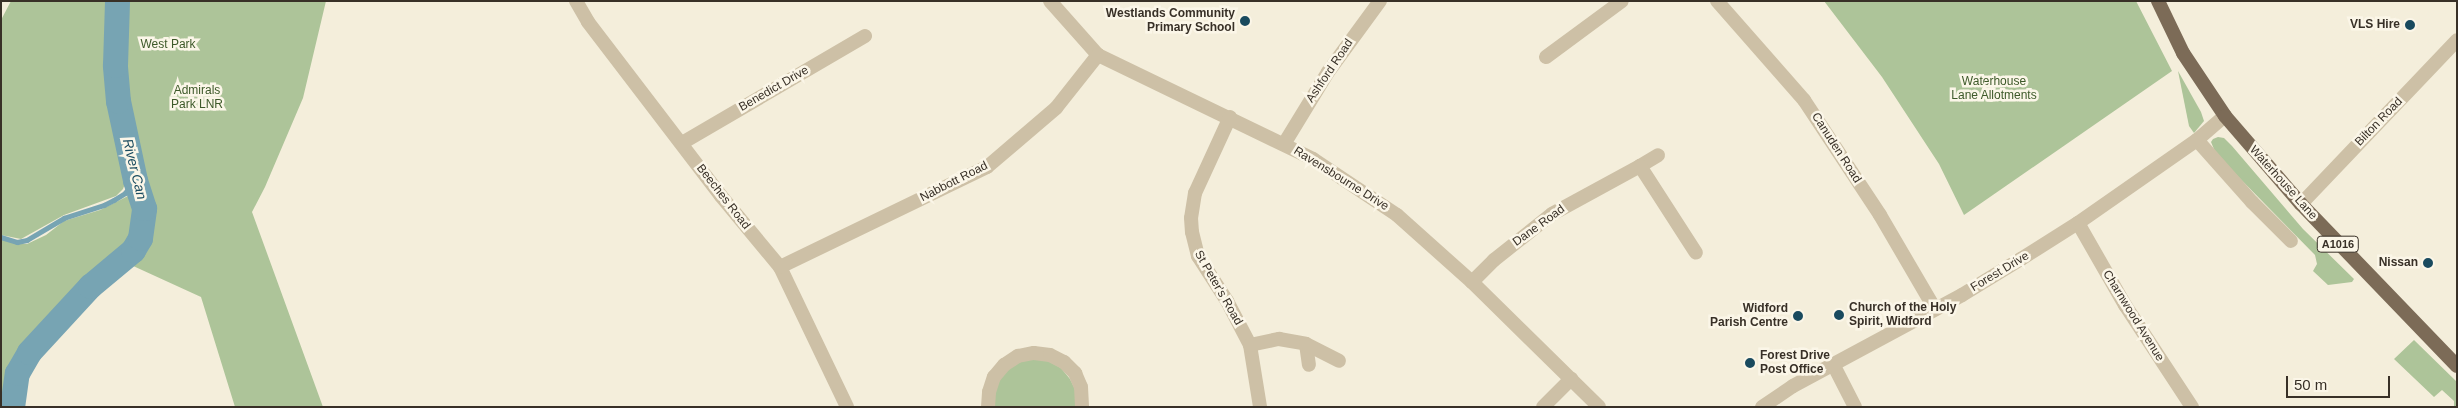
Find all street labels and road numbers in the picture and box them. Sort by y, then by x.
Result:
street label: Ashford Road [1304,37,1356,105]
street label: Benedict Drive [737,63,811,115]
street label: Bilton Road [2352,95,2406,149]
street label: Canuden Road [1808,110,1864,186]
street label: Waterhouse Lane [2246,143,2320,223]
street label: Ravensbourne Drive [1291,144,1391,214]
street label: Nabbott Road [918,159,990,205]
street label: Beeches Road [693,162,753,232]
street label: Dane Road [1510,202,1568,250]
road number: A1016 [2317,235,2359,252]
street label: St Peter's Road [1191,248,1245,328]
street label: Forest Drive [1968,249,2032,295]
street label: Charnwood Avenue [2099,268,2167,364]

